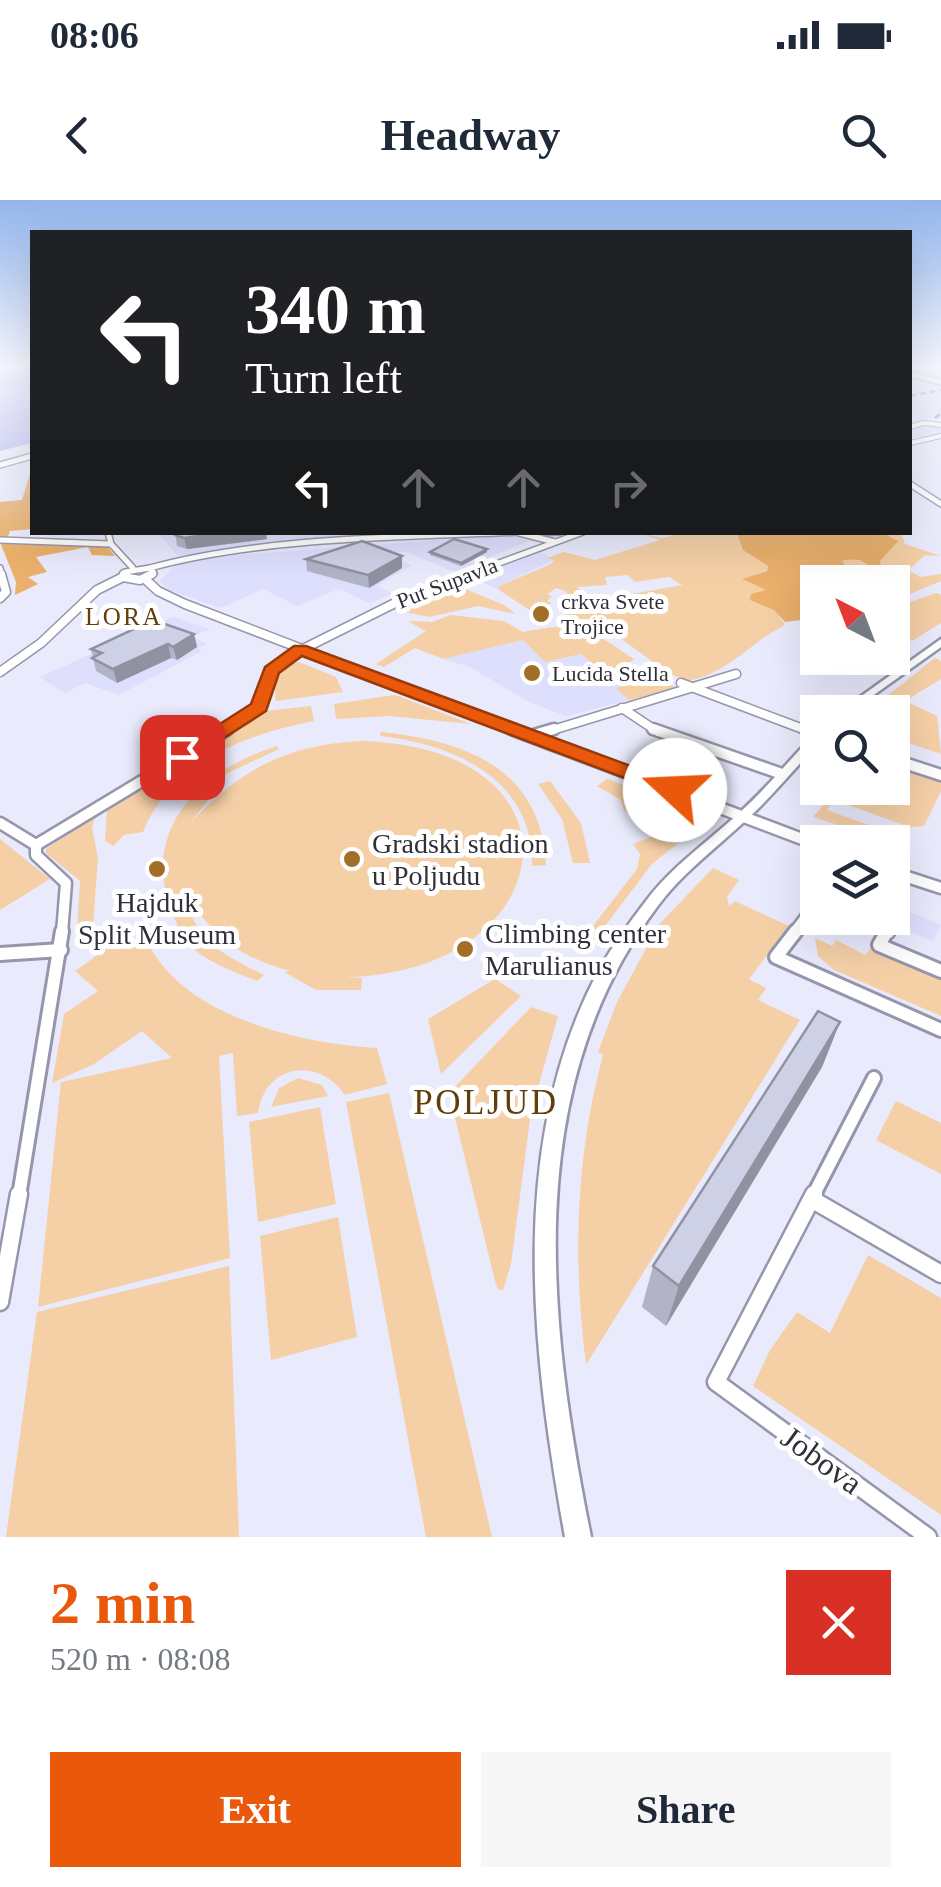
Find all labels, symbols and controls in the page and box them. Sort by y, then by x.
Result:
text: 08:06 [50,14,139,56]
icon: back [50,108,105,163]
icon: search [836,108,891,163]
text: Headway [381,110,561,160]
icon: left [80,270,210,400]
text: 340 m [245,271,426,348]
text: Turn left [245,353,402,403]
icon: left [286,460,341,515]
icon: ahead [391,460,446,515]
icon: ahead [496,460,551,515]
icon: right [601,460,656,515]
street label: Put Supavla [393,552,501,614]
north arrow [800,565,910,675]
map controls [800,565,910,935]
place label: crkva Svete Trojice [561,589,664,639]
district label: LORA [85,603,163,630]
marker: crkva Svete Trojice [530,603,552,625]
place label: Lucida Stella [552,661,669,686]
marker: Lucida Stella [521,662,543,684]
button: search [800,695,910,805]
pin [140,715,225,800]
icon: arrive [155,730,210,785]
position arrow [623,738,727,842]
button: layers [800,825,910,935]
place label: Gradski stadion u Poljudu [372,828,549,891]
marker: Gradski stadion u Poljudu [341,848,363,870]
marker: Hajduk Split Museum [146,858,168,880]
place label: Hajduk Split Museum [78,887,236,950]
place label: Climbing center Marulianus [485,918,667,981]
marker: Climbing center Marulianus [454,938,476,960]
district label: POLJUD [413,1083,559,1122]
street label: Jobova [775,1419,869,1501]
text: 2 min [50,1570,195,1636]
button: close [786,1570,891,1675]
text: 520 m · 08:08 [50,1641,230,1677]
button: Exit [50,1752,461,1867]
button: Share [481,1752,891,1867]

